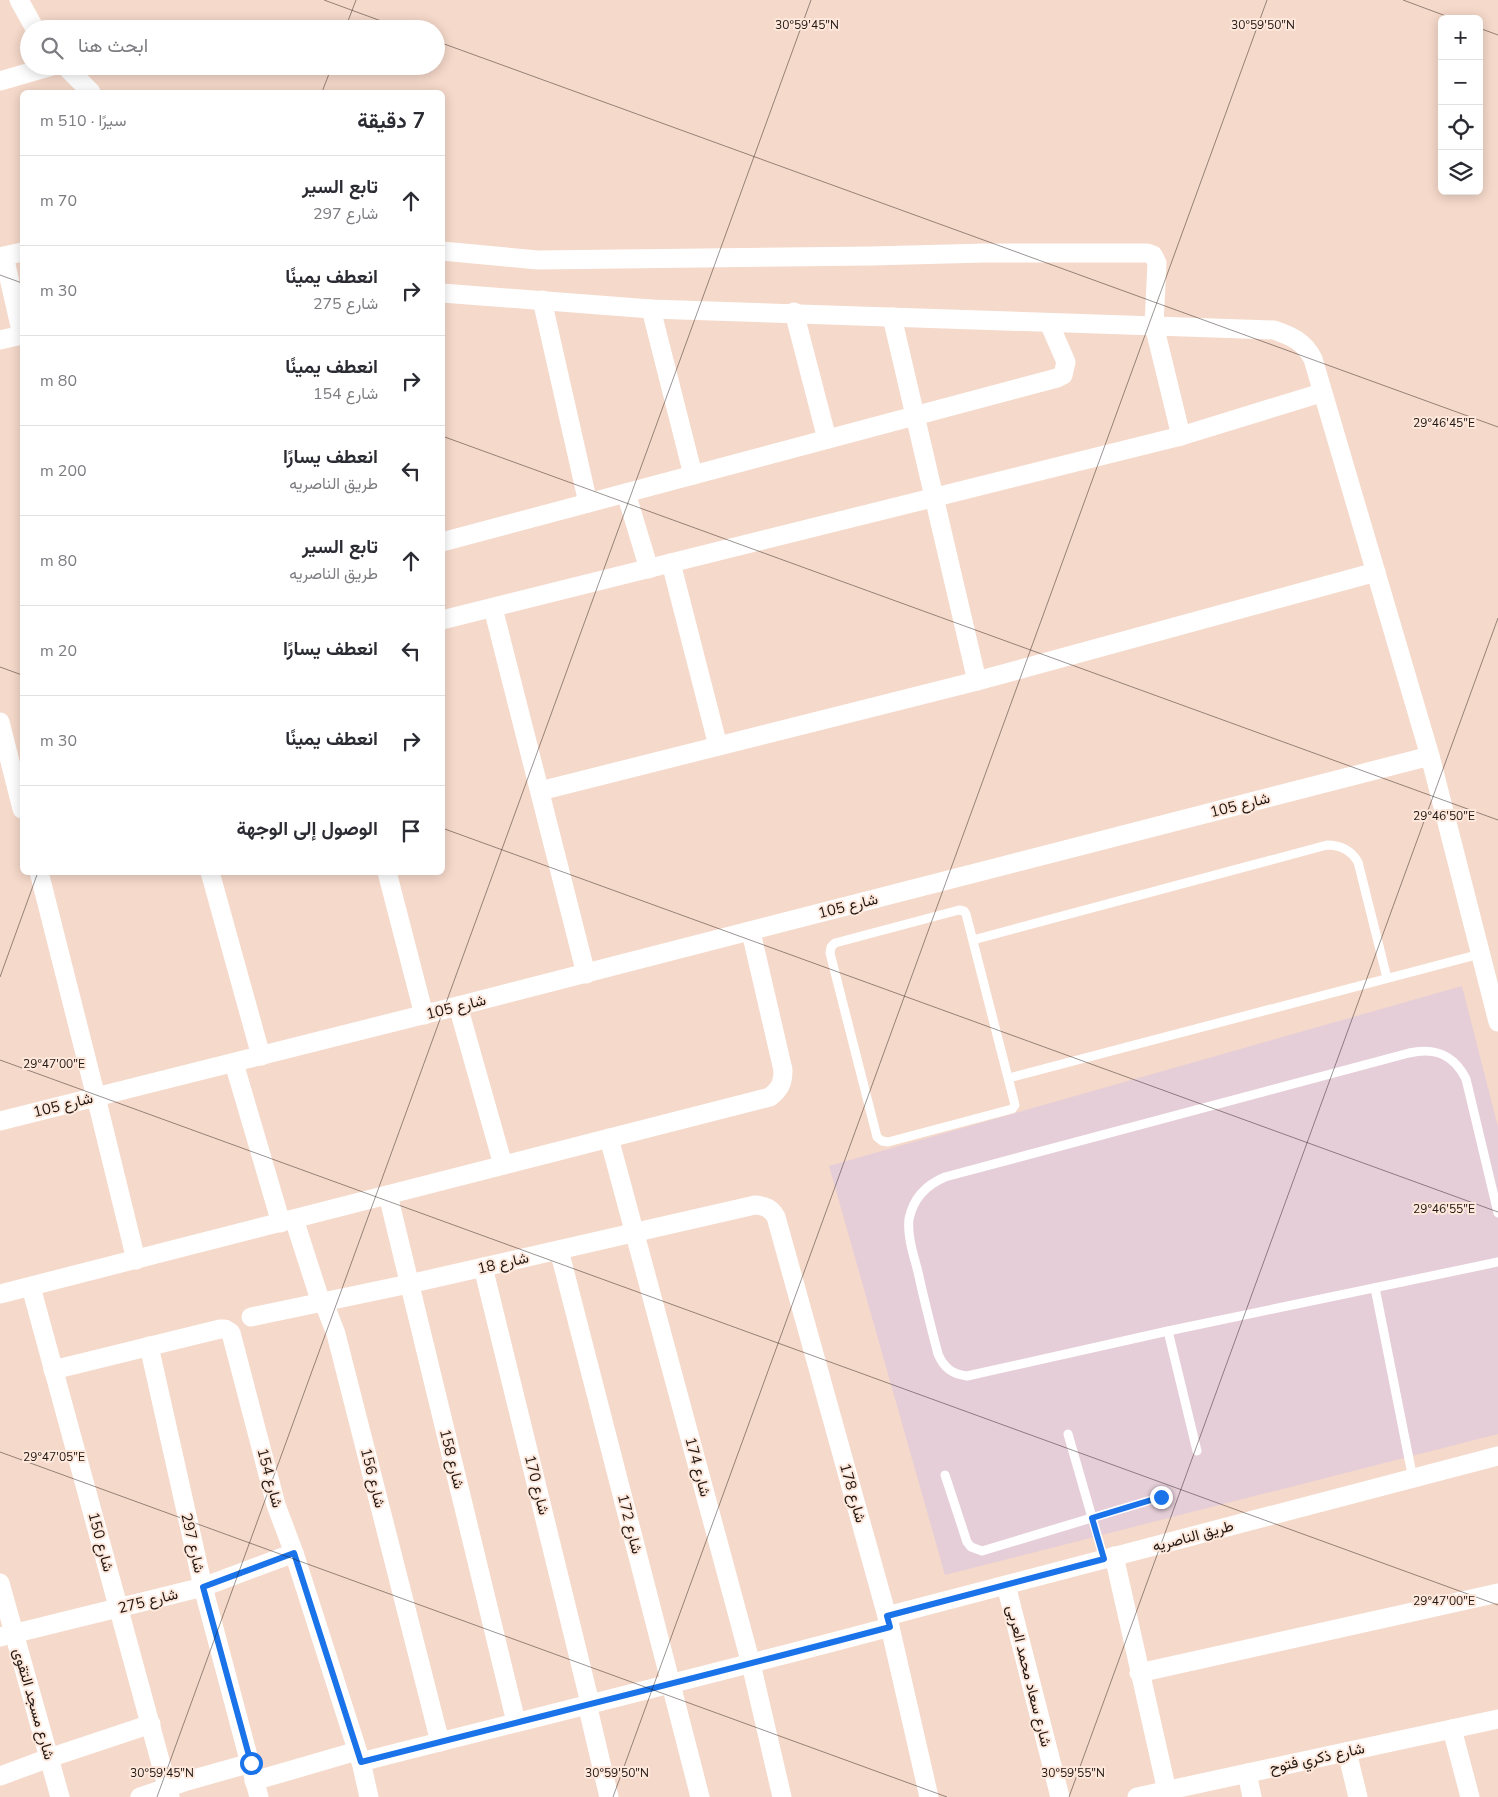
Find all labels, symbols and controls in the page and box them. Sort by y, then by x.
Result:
map controls [1438,15,1483,195]
button: + [1438,15,1483,60]
text: 30°59'45"N [775,17,839,33]
text: 30°59'50"N [1231,17,1295,33]
search box [20,20,445,75]
text: ابحث هنا [78,33,148,59]
icon: search [38,34,66,62]
button: − [1438,60,1483,105]
button: locate [1438,105,1483,150]
text: 7 دقيقة [357,107,425,135]
text: سيرًا · 510 m [40,110,126,132]
button: layers [1438,150,1483,195]
text: تابع السير [302,174,378,200]
icon: ahead [397,187,425,215]
text: 70 m [40,190,77,212]
text: شارع 297 [313,203,378,225]
text: انعطف يمينًا [285,264,378,290]
icon: right [397,277,425,305]
text: 30 m [40,280,77,302]
text: شارع 275 [313,293,378,315]
text: انعطف يمينًا [285,354,378,380]
icon: right [397,367,425,395]
text: 80 m [40,370,77,392]
text: شارع 154 [313,383,378,405]
text: 29°46'45"E [1413,415,1475,431]
text: انعطف يسارًا [283,444,378,470]
icon: left [397,457,425,485]
text: 200 m [40,460,87,482]
text: طريق الناصريه [289,473,378,495]
text: تابع السير [302,534,378,560]
icon: ahead [397,547,425,575]
text: 80 m [40,550,77,572]
text: طريق الناصريه [289,563,378,585]
text: انعطف يسارًا [283,636,378,662]
icon: left [397,637,425,665]
text: 20 m [40,640,77,662]
text: انعطف يمينًا [285,726,378,752]
icon: right [397,727,425,755]
text: 30 m [40,730,77,752]
street label: شارع 105 [1208,788,1272,823]
text: 29°46'50"E [1413,808,1475,824]
text: الوصول إلى الوجهة [236,816,378,842]
icon: arrive [397,817,425,845]
street label: شارع 105 [816,889,880,924]
street label: شارع 105 [424,990,488,1025]
text: 29°47'00"E [23,1056,85,1072]
street label: شارع 105 [31,1088,95,1123]
text: 29°46'55"E [1413,1201,1475,1217]
street label: شارع 18 [475,1247,531,1280]
street label: شارع 158 [434,1427,469,1491]
street label: شارع 174 [679,1435,716,1499]
street label: شارع 154 [251,1446,288,1510]
street label: شارع 156 [355,1446,390,1510]
text: 29°47'05"E [23,1449,85,1465]
street label: شارع 170 [519,1453,554,1517]
street label: شارع 178 [834,1461,871,1526]
route end [1150,1486,1173,1509]
street label: شارع 172 [612,1492,647,1556]
street label: شارع 150 [82,1510,119,1574]
street label: شارع 297 [175,1511,210,1575]
street label: طريق الناصريه [1150,1516,1236,1556]
street label: شارع 275 [116,1584,180,1619]
text: 29°47'00"E [1413,1593,1475,1609]
street label: شارع سعاد محمد العربى [1001,1603,1056,1749]
street label: شارع مسجد التقوى [8,1646,60,1762]
street label: شارع ذكري فتوح [1268,1738,1367,1781]
route start [240,1752,263,1775]
text: 30°59'45"N [130,1765,194,1781]
text: 30°59'50"N [585,1765,649,1781]
text: 30°59'55"N [1041,1765,1105,1781]

